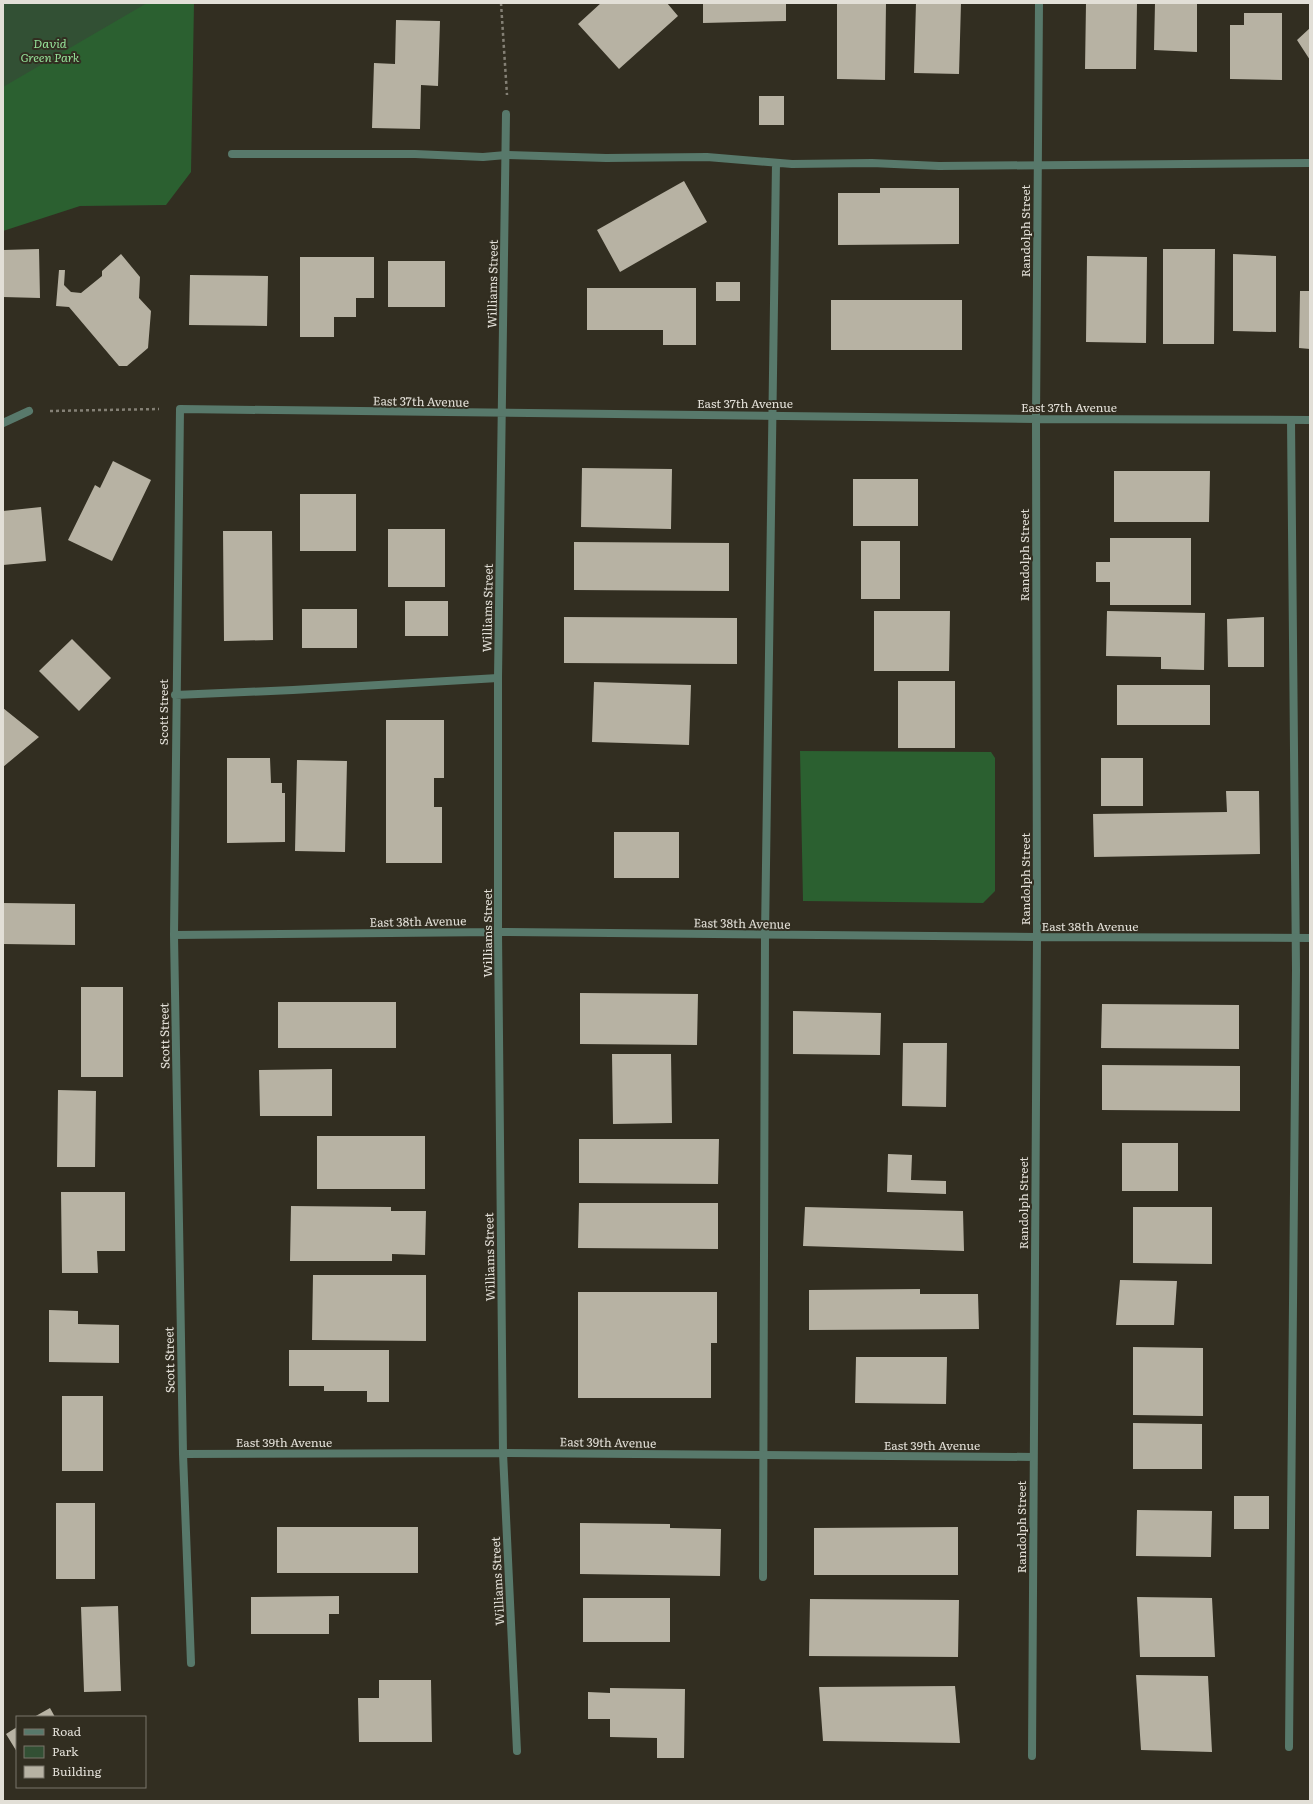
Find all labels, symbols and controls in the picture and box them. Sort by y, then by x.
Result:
park label: David Green Park [21,34,80,66]
street label: Randolph Street [1016,185,1034,277]
street label: Williams Street [482,239,502,329]
street label: East 37th Avenue [373,391,469,411]
street label: East 37th Avenue [697,394,793,412]
street label: East 37th Avenue [1021,398,1117,416]
street label: Randolph Street [1015,509,1033,601]
street label: Williams Street [477,563,497,653]
street label: Scott Street [154,679,172,745]
street label: Randolph Street [1016,833,1034,925]
street label: Williams Street [478,888,496,977]
street label: East 38th Avenue [369,911,467,931]
street label: East 38th Avenue [693,913,791,933]
street label: East 38th Avenue [1042,917,1139,935]
street label: Scott Street [154,1003,174,1069]
street label: Randolph Street [1014,1157,1032,1249]
street label: Williams Street [479,1212,499,1302]
street label: Scott Street [159,1327,179,1393]
street label: East 39th Avenue [560,1432,656,1452]
street label: East 39th Avenue [236,1433,332,1451]
street label: East 39th Avenue [884,1436,980,1454]
street label: Randolph Street [1012,1481,1030,1573]
street label: Williams Street [486,1536,508,1626]
legend [16,1716,146,1788]
text: Road [52,1722,82,1740]
text: Park [52,1742,79,1760]
text: Building [52,1762,102,1780]

